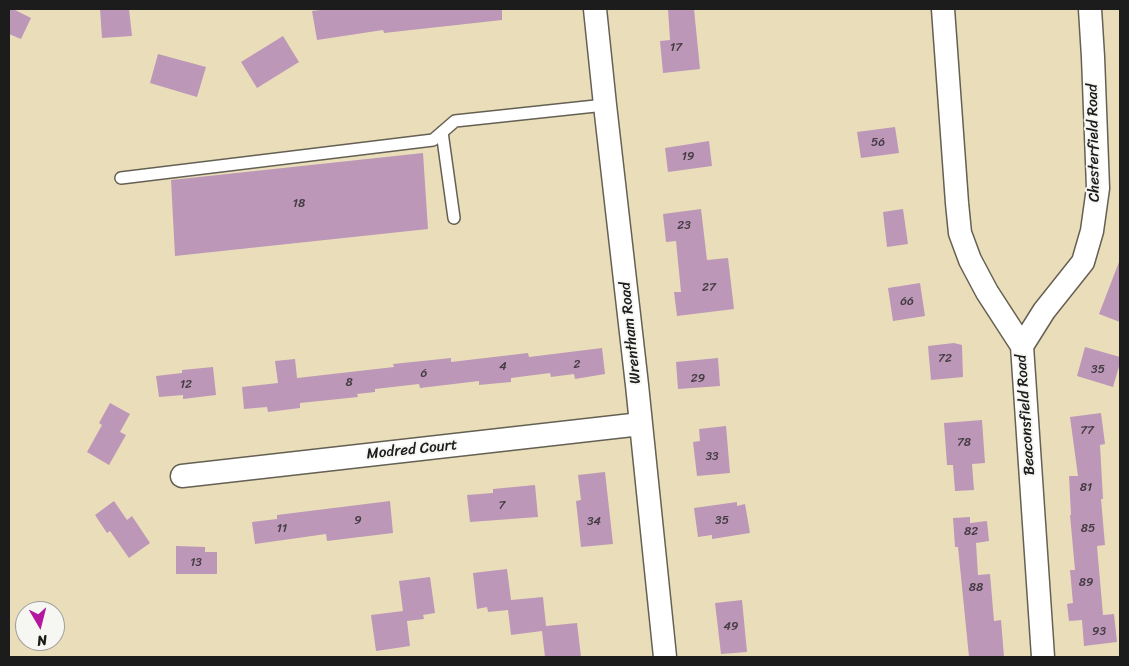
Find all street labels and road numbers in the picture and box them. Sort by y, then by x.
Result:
street label: Chesterfield Road [1084,84,1104,202]
street label: Wrentham Road [617,281,645,385]
street label: Beaconsfield Road [1013,354,1039,476]
street label: Modred Court [366,436,458,464]

